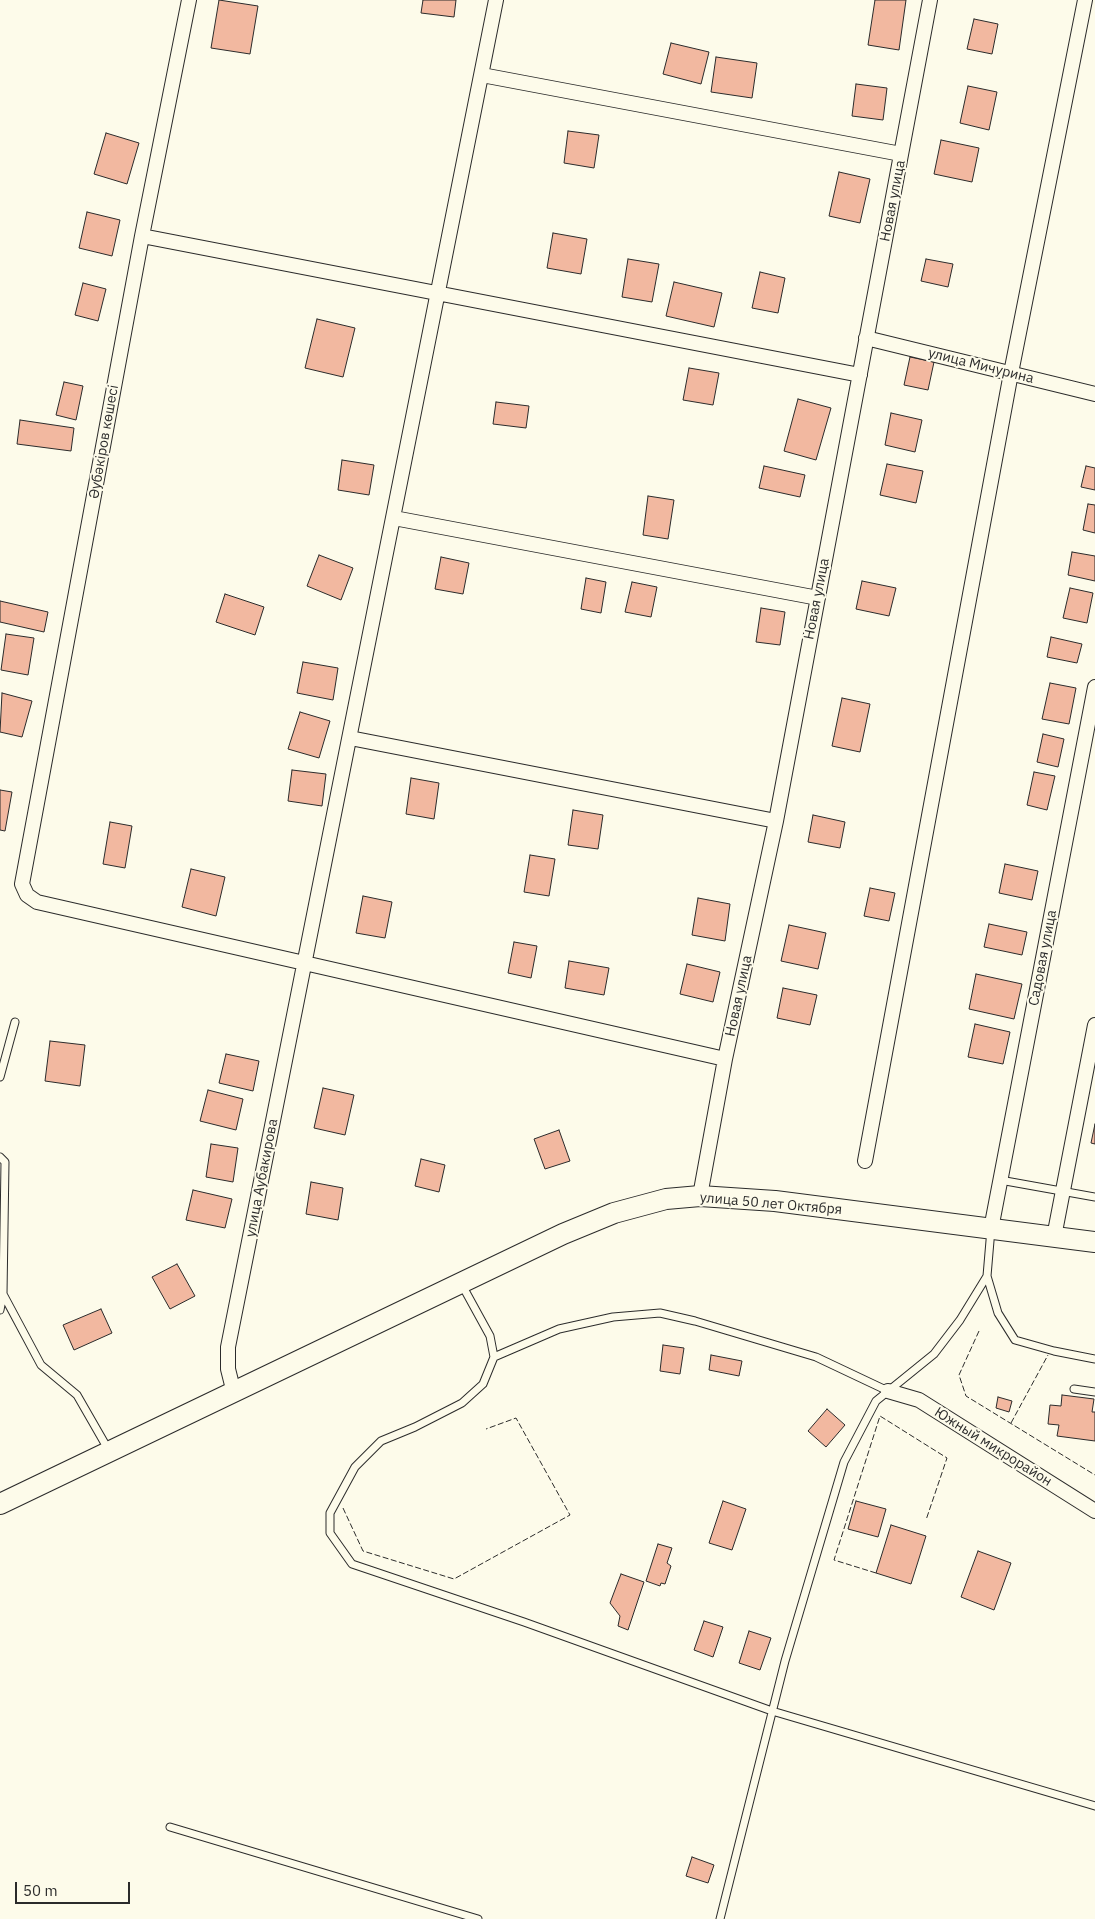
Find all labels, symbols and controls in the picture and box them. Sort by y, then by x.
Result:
street label: Новая улица [877,159,909,243]
street label: улица Мичурина [926,345,1036,387]
street label: Әубәкіров көшесі [86,384,122,500]
street label: Новая улица [801,557,833,641]
street label: Садовая улица [1025,909,1061,1007]
street label: Новая улица [722,954,756,1038]
street label: улица Аубакирова [242,1117,282,1239]
street label: улица 50 лет Октября [699,1189,843,1219]
street label: Южный микрорайон [931,1404,1055,1490]
scale bar [18,1872,132,1904]
text: 50 m [23,1881,58,1900]

